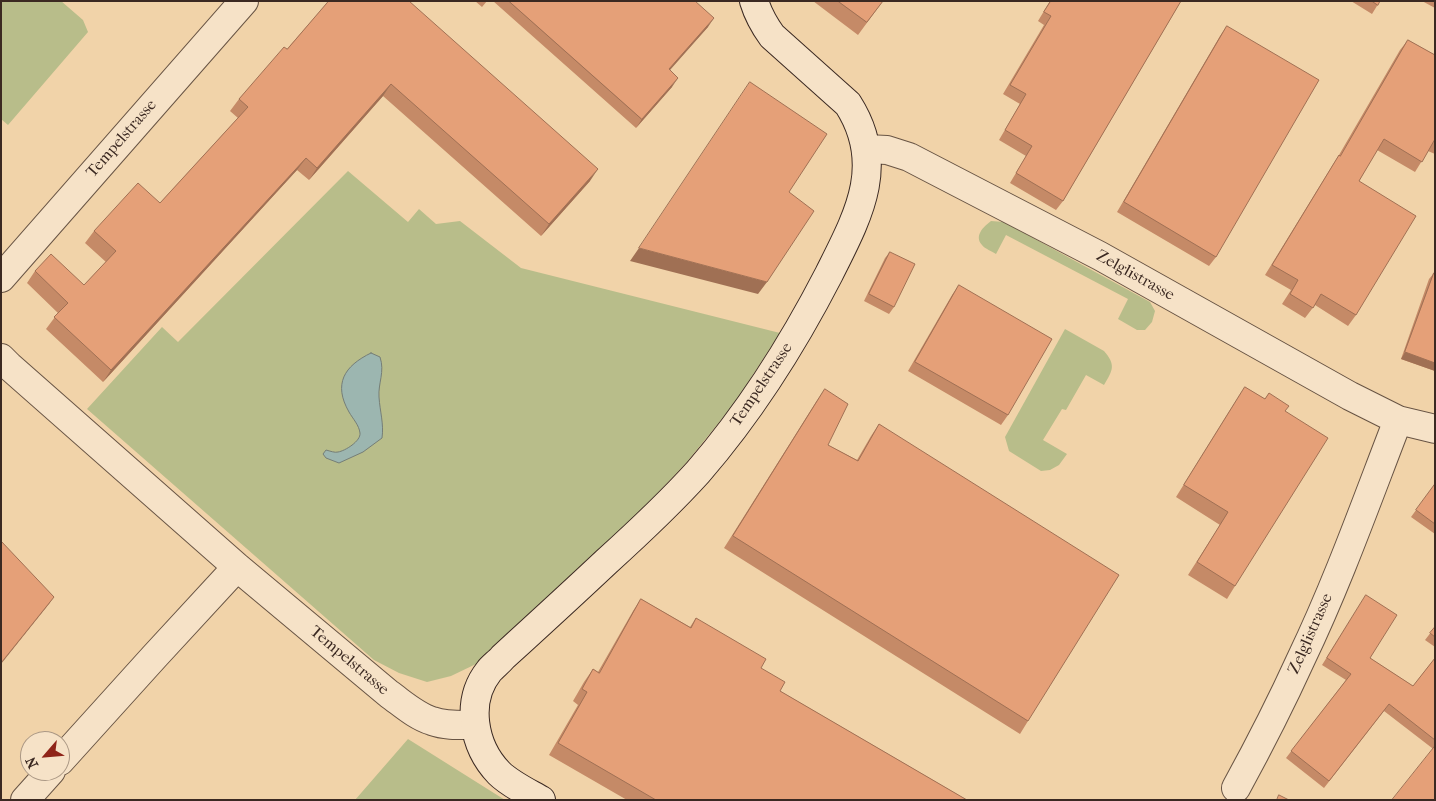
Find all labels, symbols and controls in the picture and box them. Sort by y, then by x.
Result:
street label: Tempelstrasse [83,96,161,182]
street label: Zelglistrasse [1093,247,1177,305]
street label: Tempelstrasse [727,339,797,431]
street label: Zelglistrasse [1285,591,1337,677]
street label: Tempelstrasse [306,622,392,700]
north arrow [20,731,70,781]
text: N [22,754,42,771]

